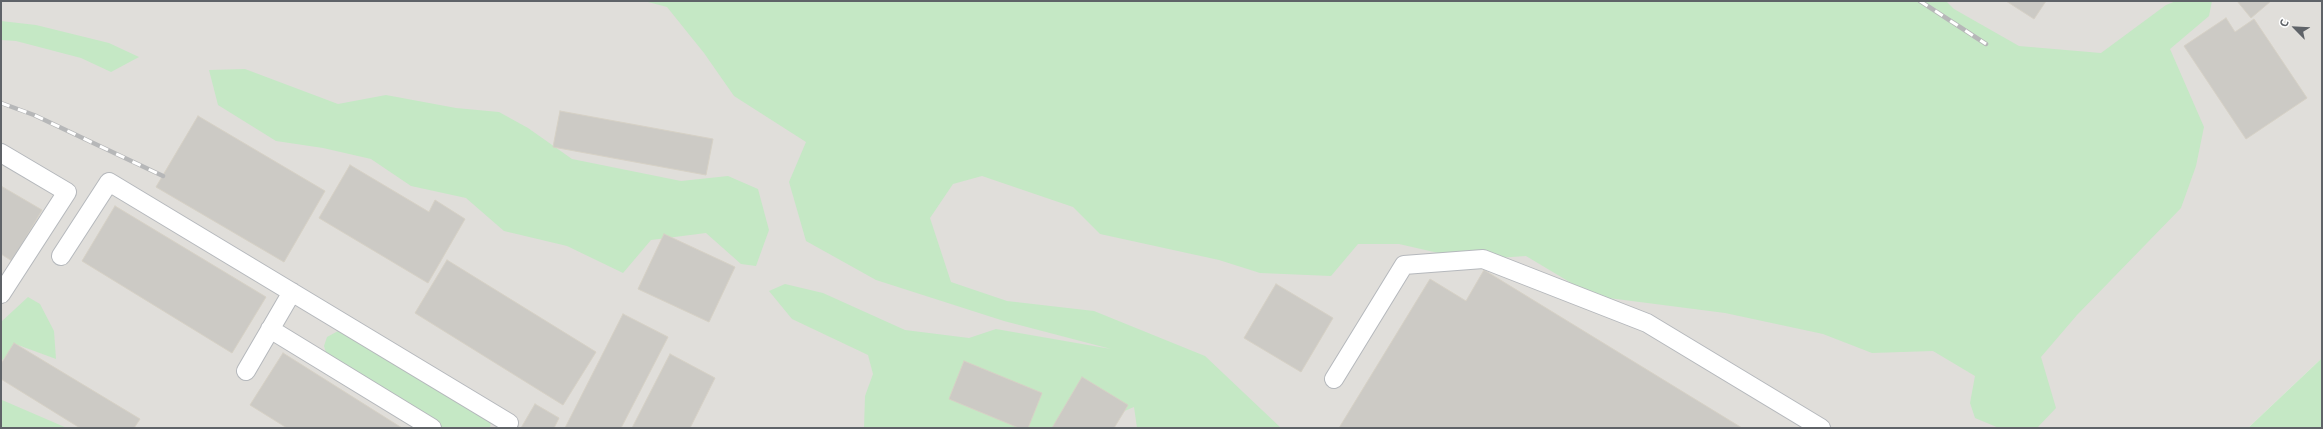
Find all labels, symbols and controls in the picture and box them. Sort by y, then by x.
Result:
north arrow [2275,8,2315,48]
text: С [2275,17,2292,29]

